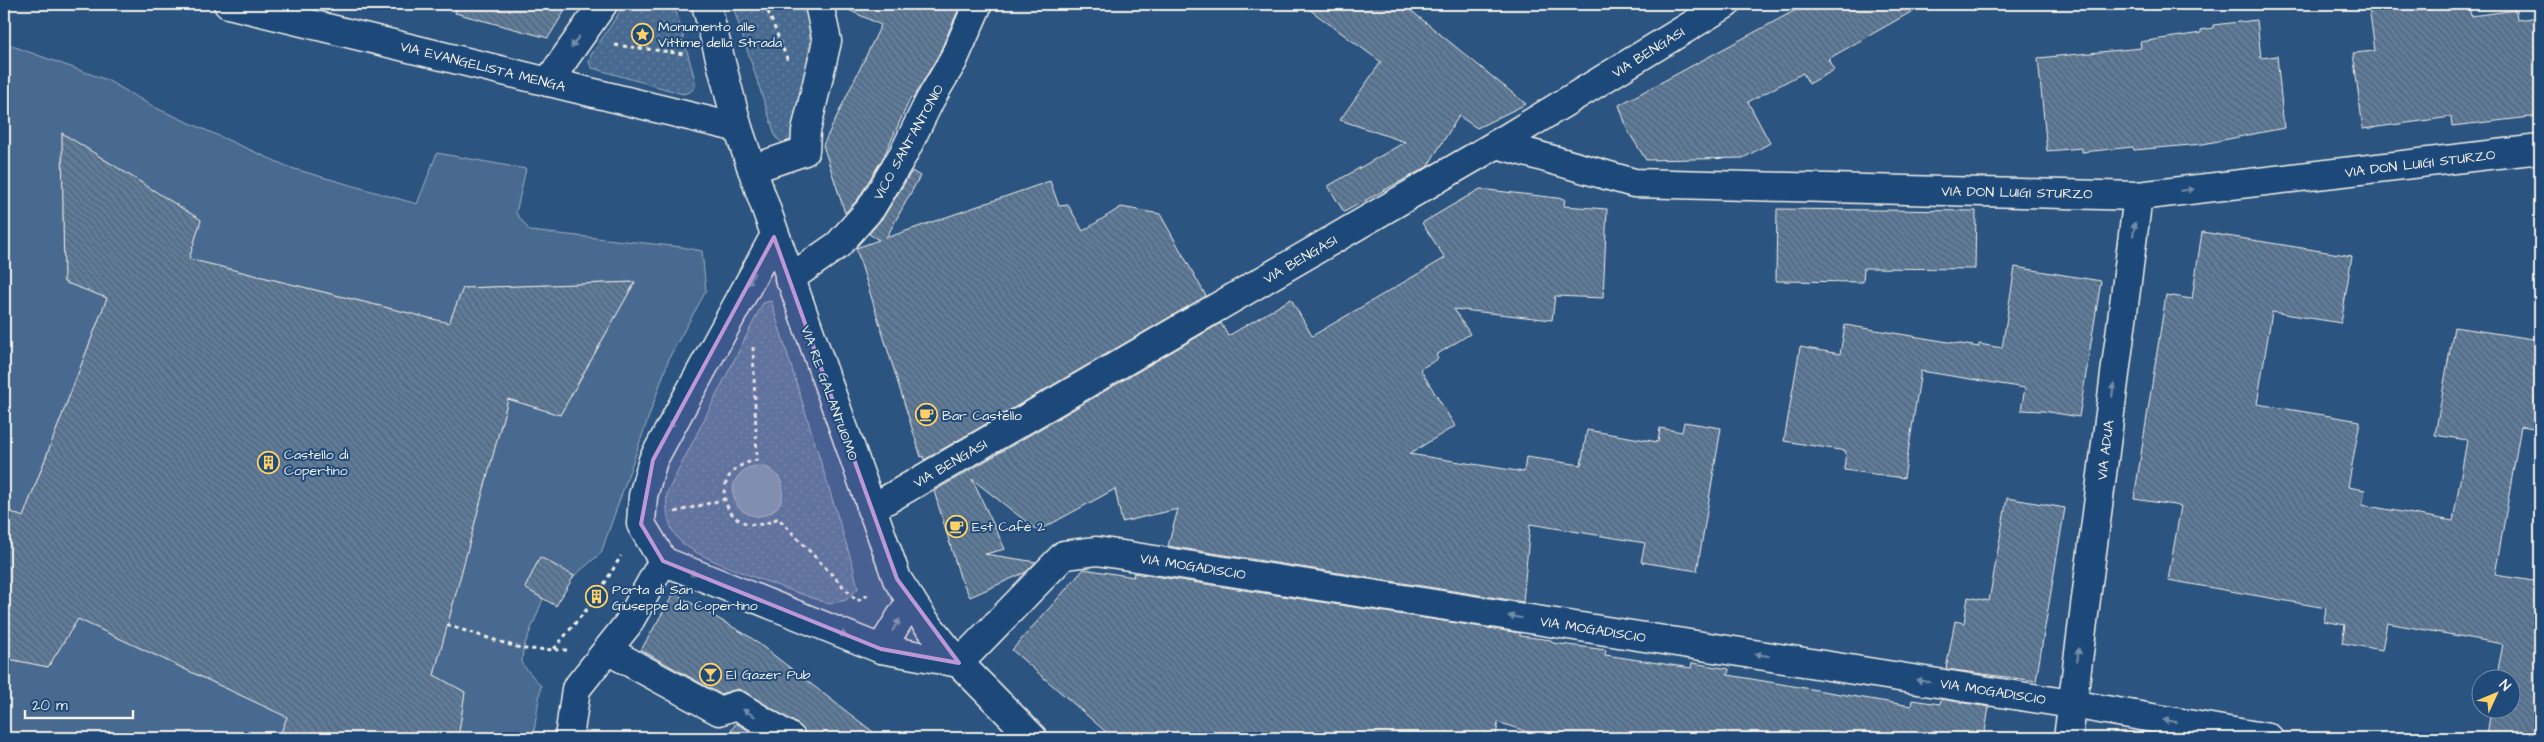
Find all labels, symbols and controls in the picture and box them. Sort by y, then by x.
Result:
place label: Monumento alle Vittime della Strada [658,17,782,53]
place icon: Monumento alle Vittime della Strada [630,22,654,46]
street label: VIA BENGASI [1608,23,1689,83]
one-way arrow [570,35,580,49]
street label: VIA EVANGELISTA MENGA [398,37,568,97]
street label: VICO SANT'ANTONIO [869,81,949,204]
street label: VIA DON LUIGI STURZO [2344,145,2496,183]
street label: VIA DON LUIGI STURZO [1941,182,2093,204]
one-way arrow [2179,186,2195,194]
one-way arrow [2130,221,2138,237]
street label: VIA BENGASI [1260,231,1341,289]
one-way arrow [747,272,755,287]
street label: VIA RE GALANTUOMO [795,323,863,464]
one-way arrow [2109,382,2117,398]
cafe icon: Bar Castello [914,403,938,427]
place label: Bar Castello [942,406,1022,426]
one-way arrow [669,416,678,429]
street label: VIA ADUA [2092,419,2120,481]
street label: VIA BENGASI [910,435,991,493]
place label: Castello di Copertino [284,445,348,481]
building icon: Castello di Copertino [256,450,280,474]
cafe icon: Est Cafè 2 [944,514,968,538]
place label: Est Cafè 2 [972,517,1045,537]
street label: VIA MOGADISCIO [1139,549,1247,585]
one-way arrow [683,568,697,576]
place label: Porta di San Giuseppe da Copertino [612,580,758,616]
building icon: Porta di San Giuseppe da Copertino [584,585,608,609]
one-way arrow [1507,612,1523,620]
street label: VIA MOGADISCIO [1539,612,1647,648]
one-way arrow [891,618,901,631]
one-way arrow [833,629,848,637]
one-way arrow [2074,647,2082,663]
one-way arrow [1754,651,1770,659]
bar icon: El Gazer Pub [698,662,722,686]
place label: El Gazer Pub [726,665,811,685]
north arrow [2472,670,2522,720]
street label: VIA MOGADISCIO [1939,674,2047,710]
one-way arrow [1915,676,1931,684]
text: N [2494,676,2515,696]
scale bar [25,687,132,719]
text: 20 m [32,695,68,716]
one-way arrow [743,708,756,717]
one-way arrow [2161,716,2177,724]

